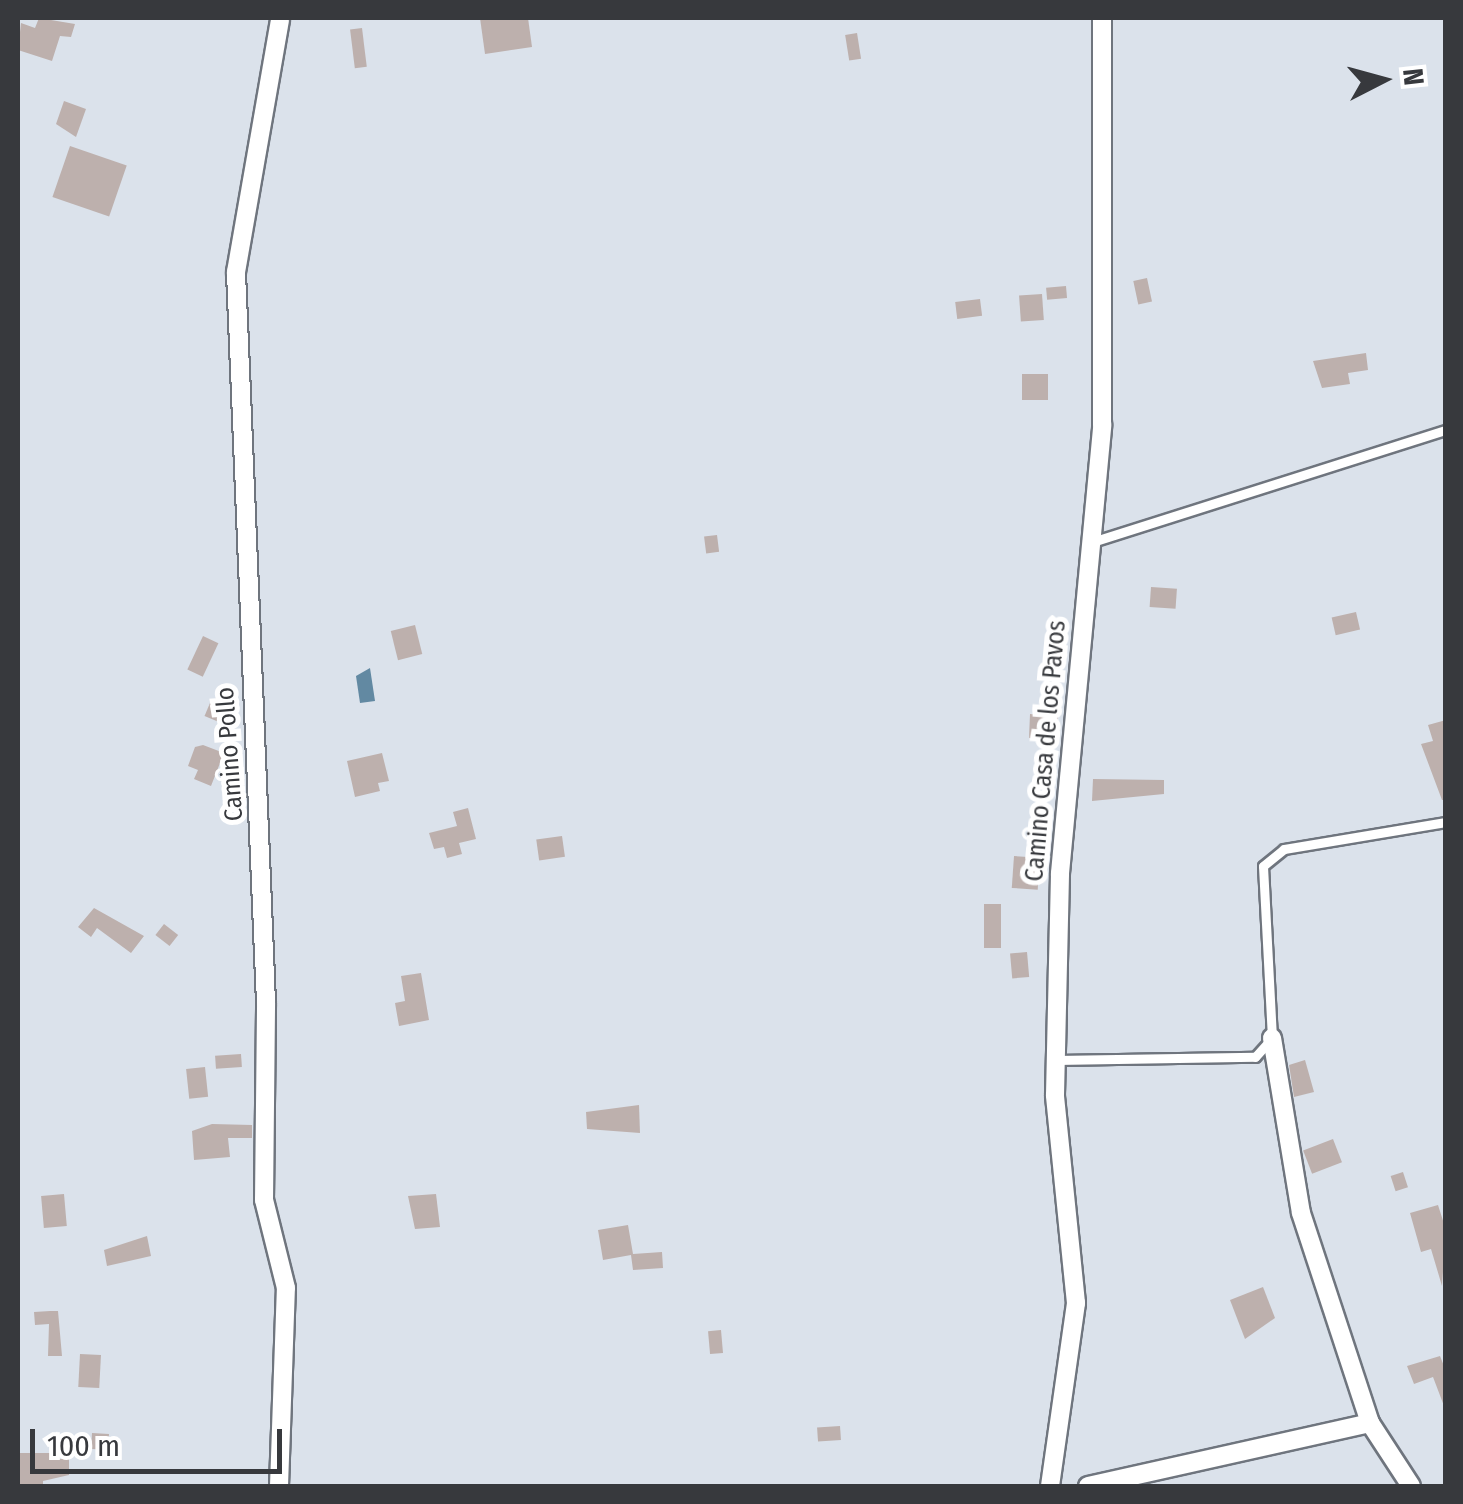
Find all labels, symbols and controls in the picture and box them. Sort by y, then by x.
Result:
north arrow [1333,30,1433,130]
text: N [1396,67,1431,87]
street label: Camino Casa de los Pavos [1020,619,1072,883]
street label: Camino Pollo [210,686,250,822]
scale bar [35,1409,288,1471]
text: 100 m [47,1428,120,1464]

